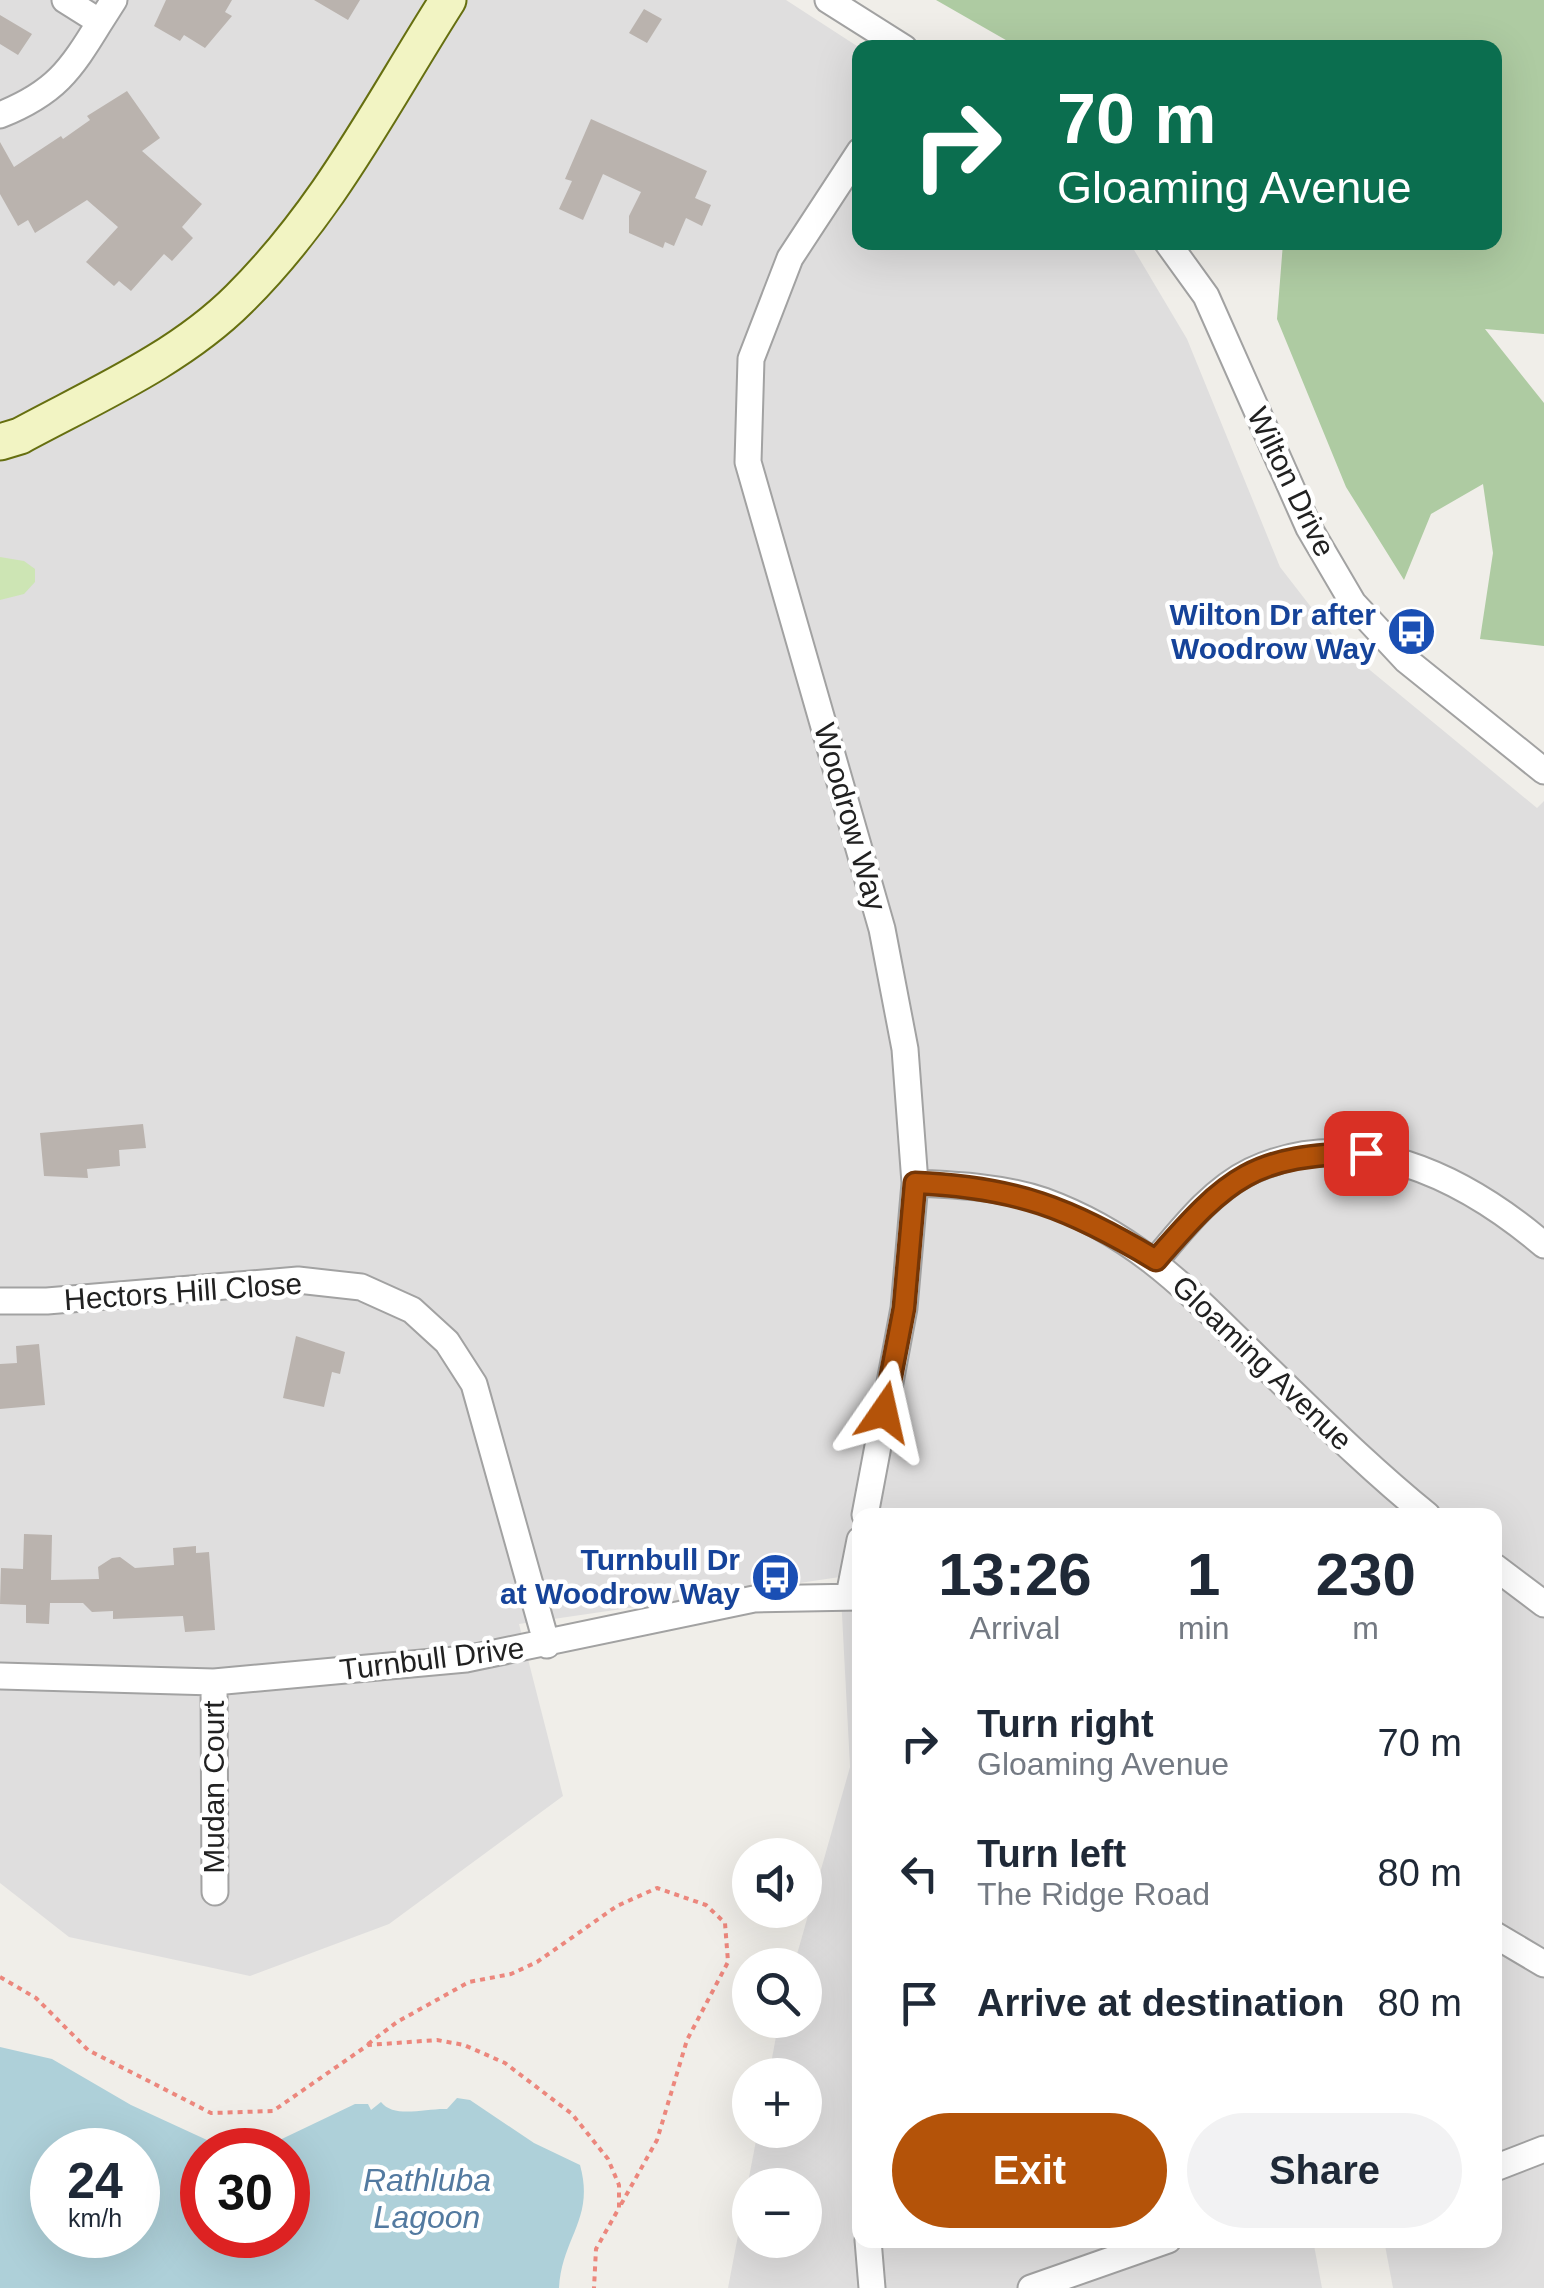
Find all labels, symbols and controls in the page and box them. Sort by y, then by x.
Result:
icon: right [892,80,1022,210]
text: 70 m [1057,80,1217,158]
text: Gloaming Avenue [1057,162,1411,213]
street label: Wilton Drive [1241,402,1342,562]
place label: Wilton Dr after Woodrow Way [1170,598,1376,665]
bus stop icon: Wilton Dr after Woodrow Way [1385,606,1437,658]
street label: Woodrow Way [808,719,893,914]
pin [1324,1111,1409,1196]
icon: arrive [1339,1126,1394,1181]
street label: Hectors Hill Close [63,1267,303,1316]
street label: Gloaming Avenue [1166,1269,1359,1457]
position arrow [832,1360,936,1464]
text: 13:26 [938,1541,1092,1608]
text: 1 [1187,1541,1220,1608]
text: 230 [1316,1541,1416,1608]
place label: Turnbull Dr at Woodrow Way [500,1543,740,1610]
bus stop icon: Turnbull Dr at Woodrow Way [749,1551,801,1603]
text: Arrival [970,1610,1060,1646]
text: min [1178,1610,1229,1646]
text: m [1352,1610,1379,1646]
street label: Turnbull Drive [338,1631,526,1686]
street label: Mudan Court [197,1700,230,1874]
text: Turn right [977,1703,1154,1745]
icon: right [892,1716,947,1771]
text: 70 m [1378,1722,1462,1764]
text: Gloaming Avenue [977,1746,1229,1782]
text: Turn left [977,1833,1126,1875]
map controls [732,1838,822,2258]
button: sound [732,1838,822,1928]
icon: left [892,1846,947,1901]
text: 80 m [1378,1852,1462,1894]
text: The Ridge Road [977,1876,1210,1912]
button: search [732,1948,822,2038]
icon: arrive [892,1976,947,2031]
text: Arrive at destination [977,1982,1344,2024]
text: 80 m [1378,1982,1462,2024]
button: + [732,2058,822,2148]
button: Exit [892,2113,1167,2228]
button: Share [1187,2113,1462,2228]
speed limit sign: 30 [180,2128,310,2258]
text: 24 [67,2153,123,2209]
water label: Rathluba Lagoon [363,2162,491,2235]
button: − [732,2168,822,2258]
text: km/h [68,2204,122,2232]

